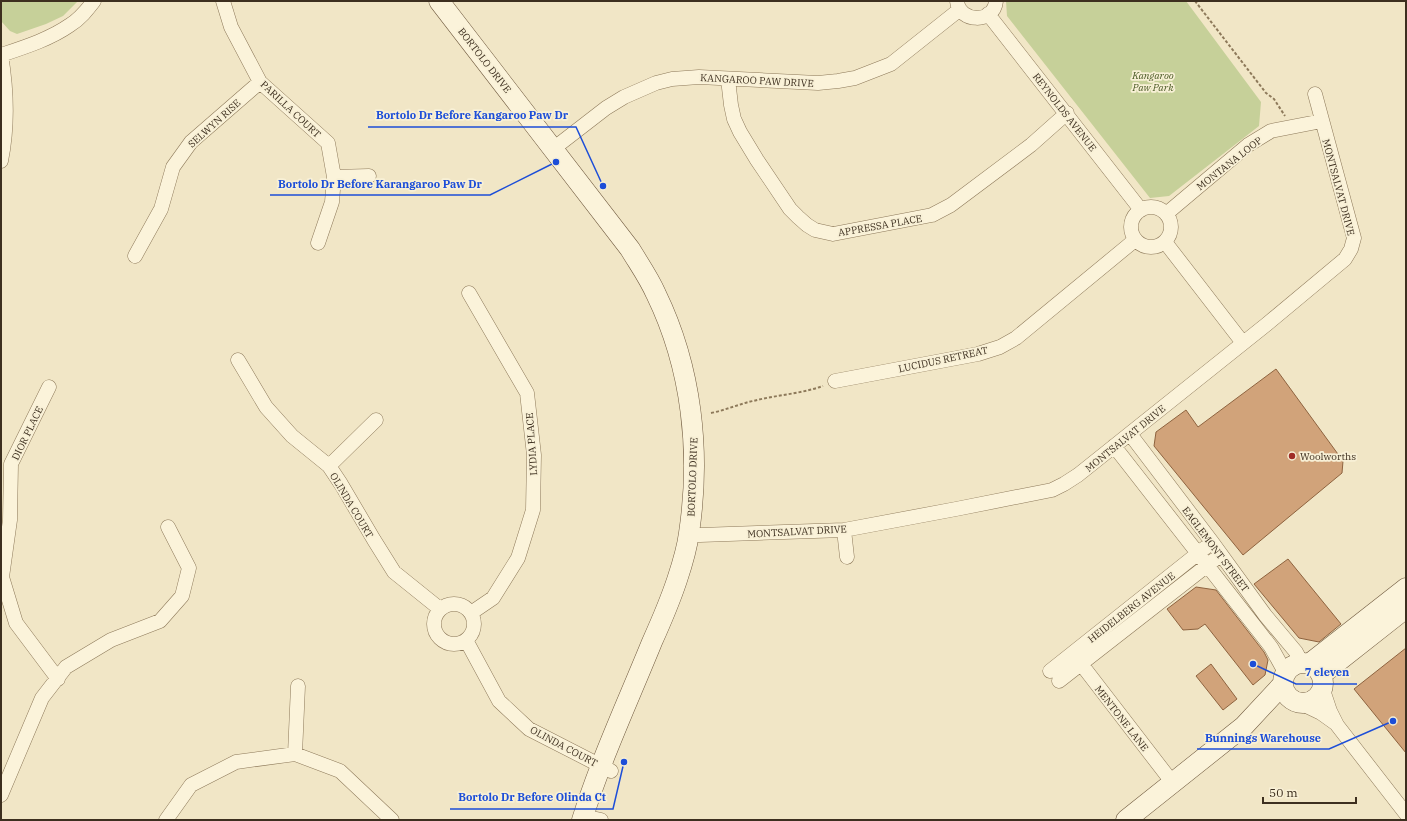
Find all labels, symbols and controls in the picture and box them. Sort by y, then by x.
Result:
street label: BORTOLO DRIVE [455,25,514,96]
park label: Kangaroo Paw Park [1131,69,1174,94]
street label: REYNOLDS AVENUE [1030,70,1099,154]
street label: KANGAROO PAW DRIVE [700,71,814,90]
street label: PARILLA COURT [258,78,324,141]
street label: SELWYN RISE [185,96,243,150]
callout: Bortolo Dr Before Kangaroo Paw Dr [368,104,576,127]
text: Bortolo Dr Before Kangaroo Paw Dr [376,108,569,122]
street label: MONTANA LOOP [1194,134,1265,193]
street label: MONTSALVAT DRIVE [1319,137,1358,237]
callout: Bortolo Dr Before Karangaroo Paw Dr [270,172,490,195]
text: Bortolo Dr Before Karangaroo Paw Dr [278,177,483,191]
street label: APPRESSA PLACE [837,212,923,239]
street label: LUCIDUS RETREAT [897,344,989,375]
street label: MONTSALVAT DRIVE [1083,402,1168,475]
street label: DIOR PLACE [9,404,46,462]
street label: LYDIA PLACE [523,412,540,476]
street label: BORTOLO DRIVE [685,437,700,517]
place label: Woolworths [1300,450,1356,463]
marker: Woolworths [1287,451,1297,461]
street label: OLINDA COURT [327,470,376,541]
street label: EAGLEMONT STREET [1179,504,1252,595]
street label: MONTSALVAT DRIVE [747,522,847,541]
street label: HEIDELBERG AVENUE [1085,569,1178,646]
callout: 7 eleven [1296,661,1357,684]
text: 7 eleven [1305,665,1349,679]
street label: MENTONE LANE [1092,683,1151,754]
street label: OLINDA COURT [528,723,600,770]
callout: Bunnings Warehouse [1197,726,1329,749]
text: Bunnings Warehouse [1205,731,1321,745]
scale bar [1263,779,1356,805]
text: 50 m [1269,785,1298,800]
callout: Bortolo Dr Before Olinda Ct [450,786,613,809]
text: Bortolo Dr Before Olinda Ct [458,790,606,804]

